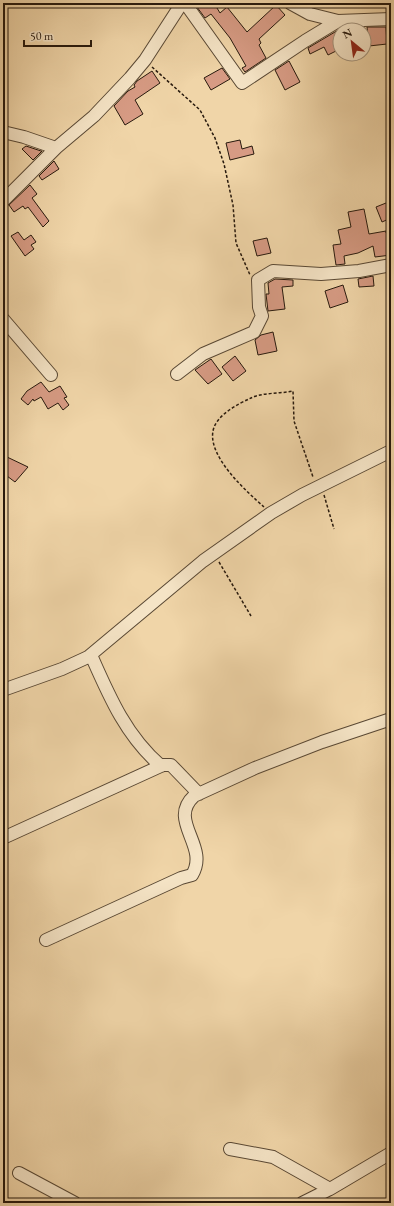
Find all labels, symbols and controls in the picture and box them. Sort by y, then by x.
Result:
scale bar [24,22,91,48]
north arrow [332,22,372,62]
text: N [340,25,355,42]
text: 50 m [30,28,54,44]

